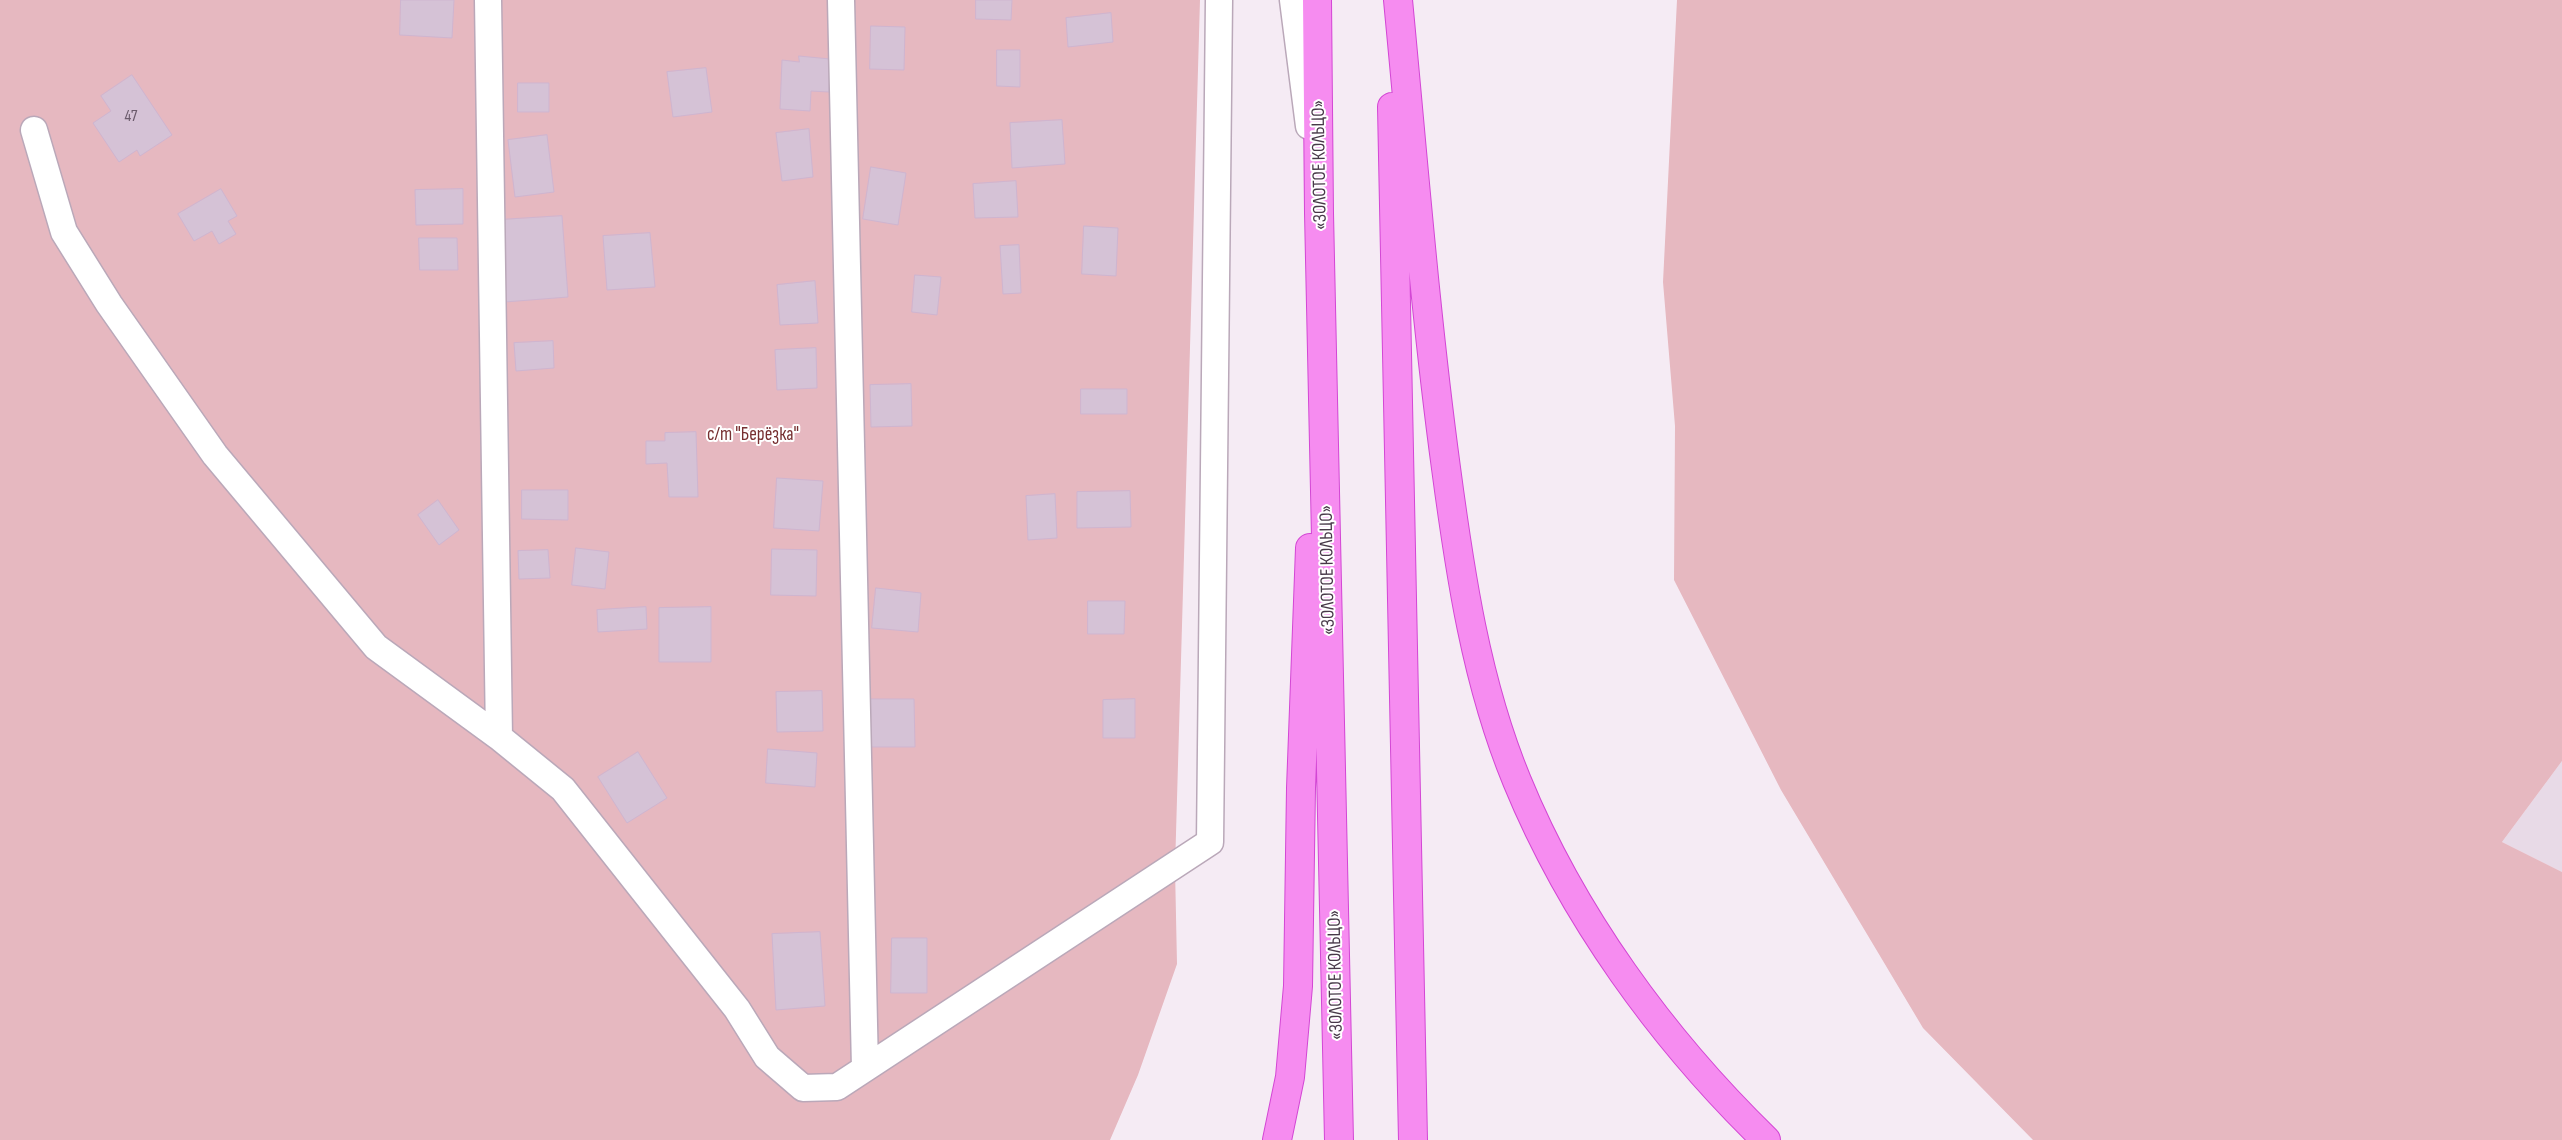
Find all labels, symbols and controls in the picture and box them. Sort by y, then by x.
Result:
street label: «ЗОЛОТОЕ КОЛЬЦО» [1307,100,1333,230]
house number: 47 [125,107,137,127]
park label: c/т "Берёзка" [707,424,799,446]
street label: «ЗОЛОТОЕ КОЛЬЦО» [1315,505,1341,635]
street label: «ЗОЛОТОЕ КОЛЬЦО» [1323,910,1349,1040]

